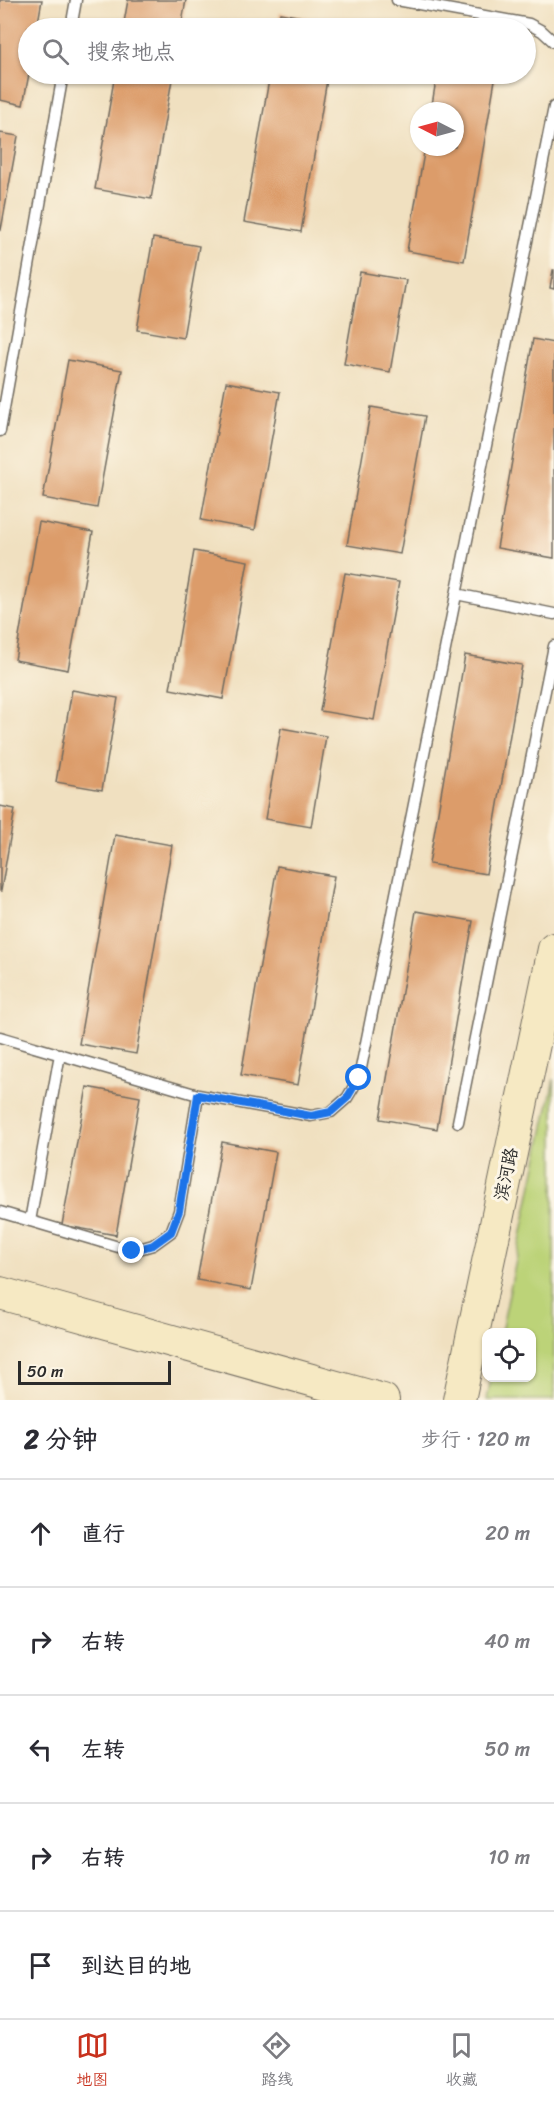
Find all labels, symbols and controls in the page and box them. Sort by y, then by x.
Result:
search box [18,18,536,84]
text: 搜索地点 [87,32,175,71]
icon: search [39,35,72,68]
north arrow [410,102,464,156]
route start [345,1064,371,1090]
street label: 滨河路 [485,1144,527,1204]
route end [118,1237,144,1263]
map controls [482,1328,536,1382]
button: locate [482,1328,536,1382]
text: 50 m [27,1357,63,1386]
scale bar [18,1358,171,1386]
text: 2 分钟 [24,1416,98,1462]
text: 步行 · 120 m [421,1422,530,1457]
text: 直行 [81,1514,125,1553]
text: 20 m [485,1516,530,1551]
icon: ahead [24,1517,57,1550]
text: 右转 [81,1622,125,1661]
text: 40 m [484,1624,530,1659]
icon: right [24,1625,57,1658]
text: 左转 [81,1730,125,1769]
text: 50 m [485,1732,530,1767]
icon: left [24,1733,57,1766]
text: 右转 [81,1838,125,1877]
text: 10 m [488,1840,530,1875]
icon: right [24,1841,57,1874]
text: 到达目的地 [81,1946,191,1985]
icon: arrive [24,1949,57,1982]
tab: 地图 [76,2029,109,2094]
tab: 路线 [260,2029,293,2094]
tab: 收藏 [445,2029,478,2094]

